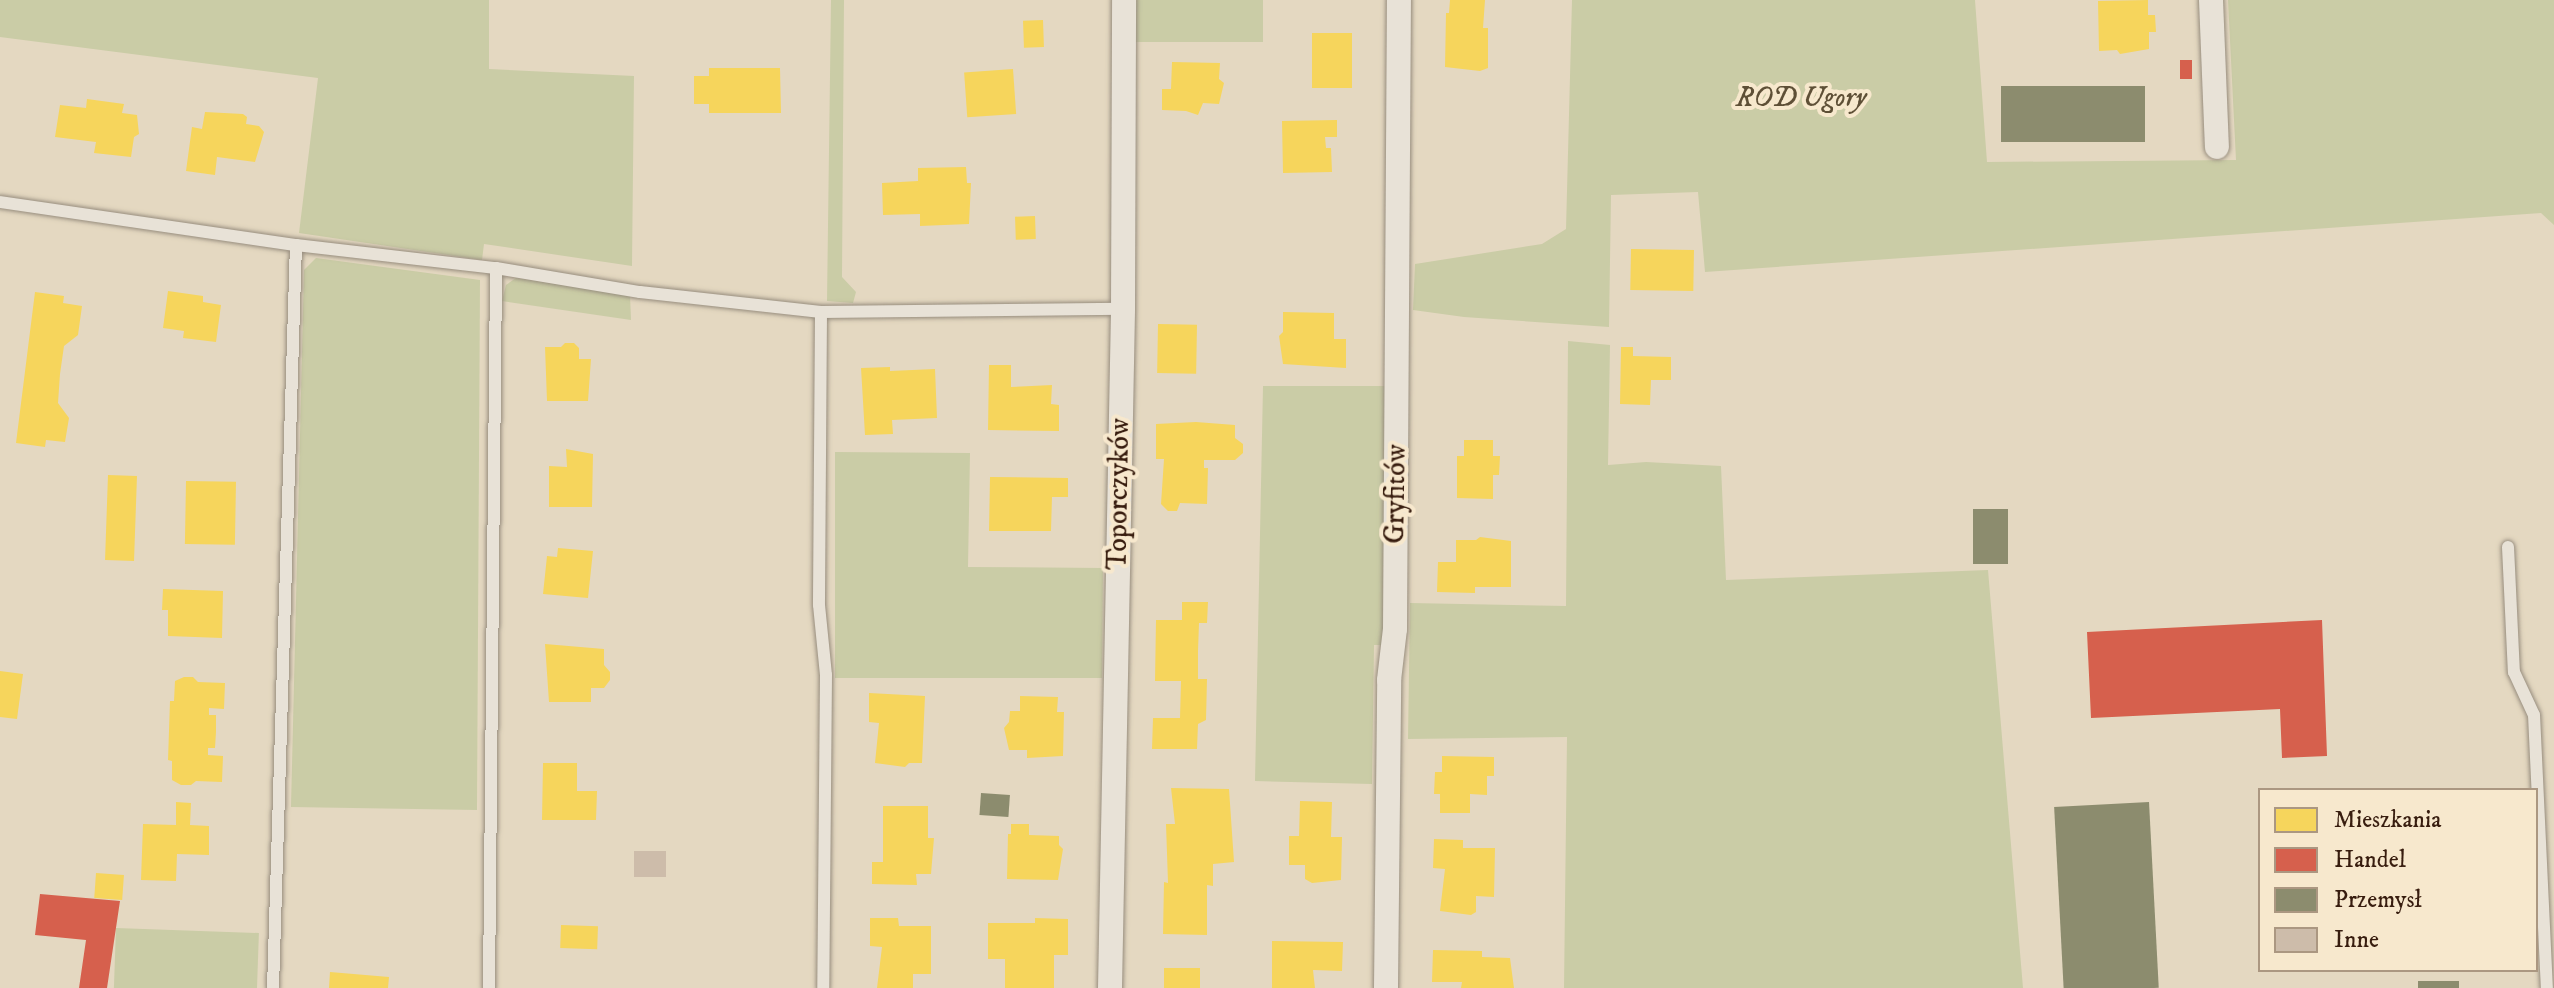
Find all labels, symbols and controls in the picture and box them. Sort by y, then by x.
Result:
park label: ROD Ugory [1736,81,1866,115]
street label: Toporczyków [1101,418,1137,570]
street label: Gryfitów [1378,444,1414,544]
legend [2258,788,2538,972]
text: Mieszkania [2334,805,2442,835]
text: Handel [2334,845,2406,875]
text: Przemysł [2334,885,2422,915]
text: Inne [2334,925,2379,955]

